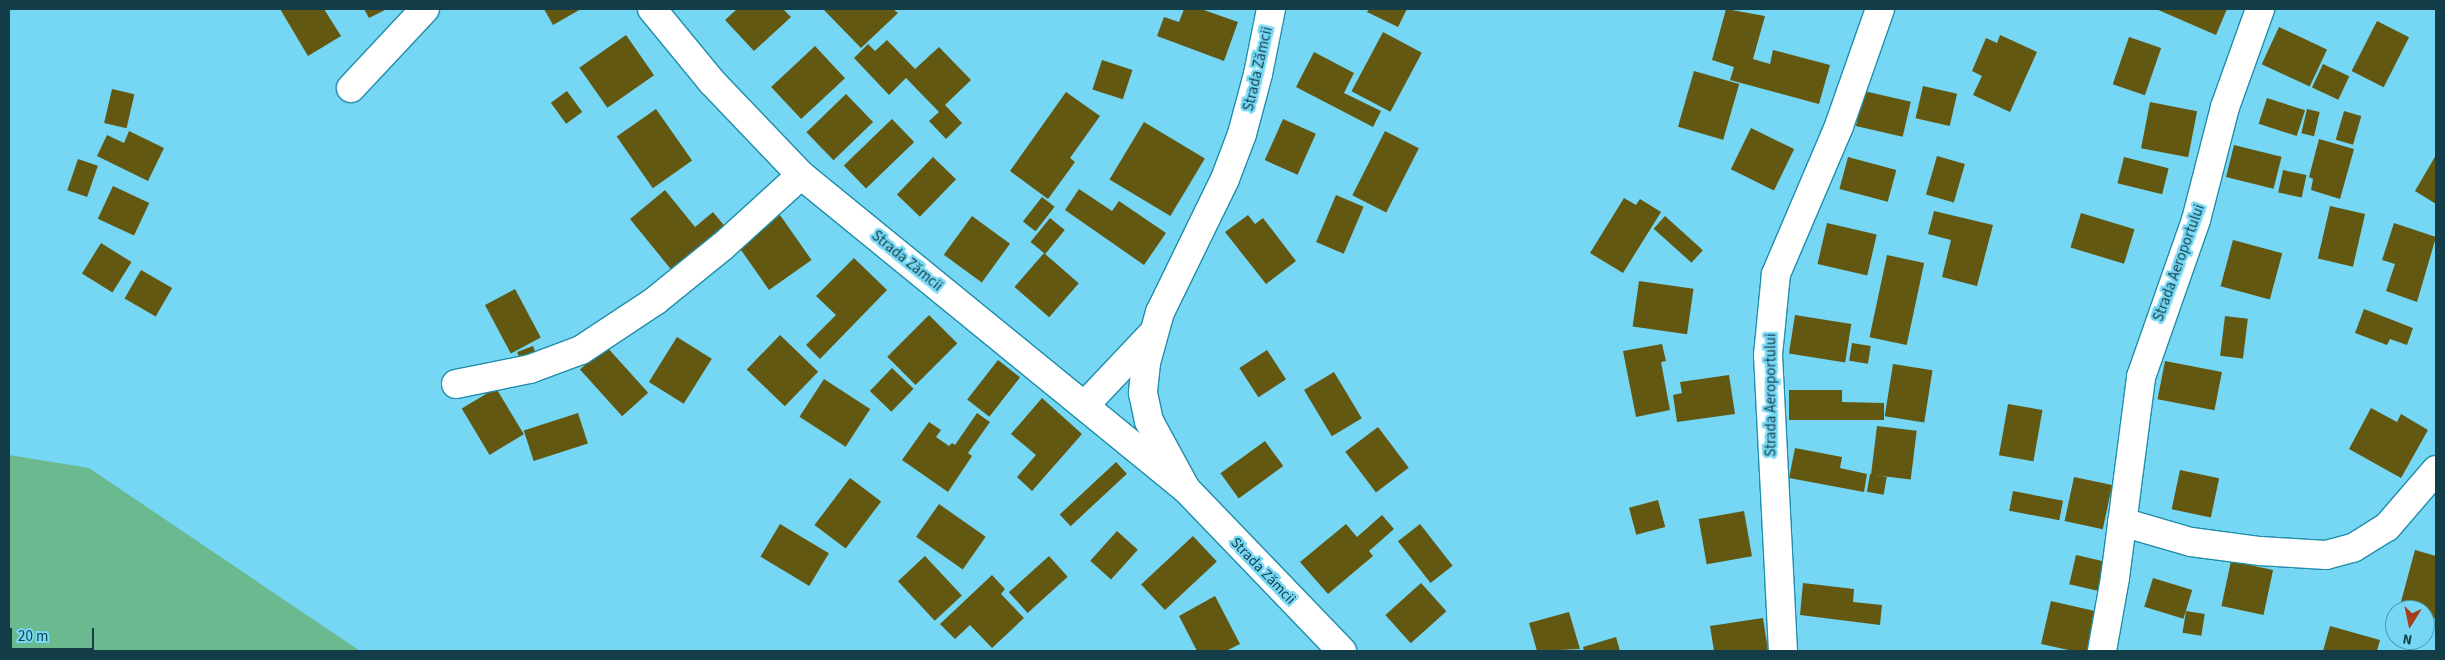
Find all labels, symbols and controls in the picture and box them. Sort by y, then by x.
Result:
street label: Strada Zămcii [1240,25,1276,113]
street label: Strada Aeroportului [2149,202,2209,324]
street label: Strada Zămcii [868,227,946,295]
street label: Strada Aeroportului [1762,333,1780,457]
street label: Strada Zămcii [1227,534,1299,608]
north arrow [2385,600,2435,650]
scale bar [12,618,96,650]
text: 20 m [18,626,48,647]
text: N [2401,628,2414,649]

